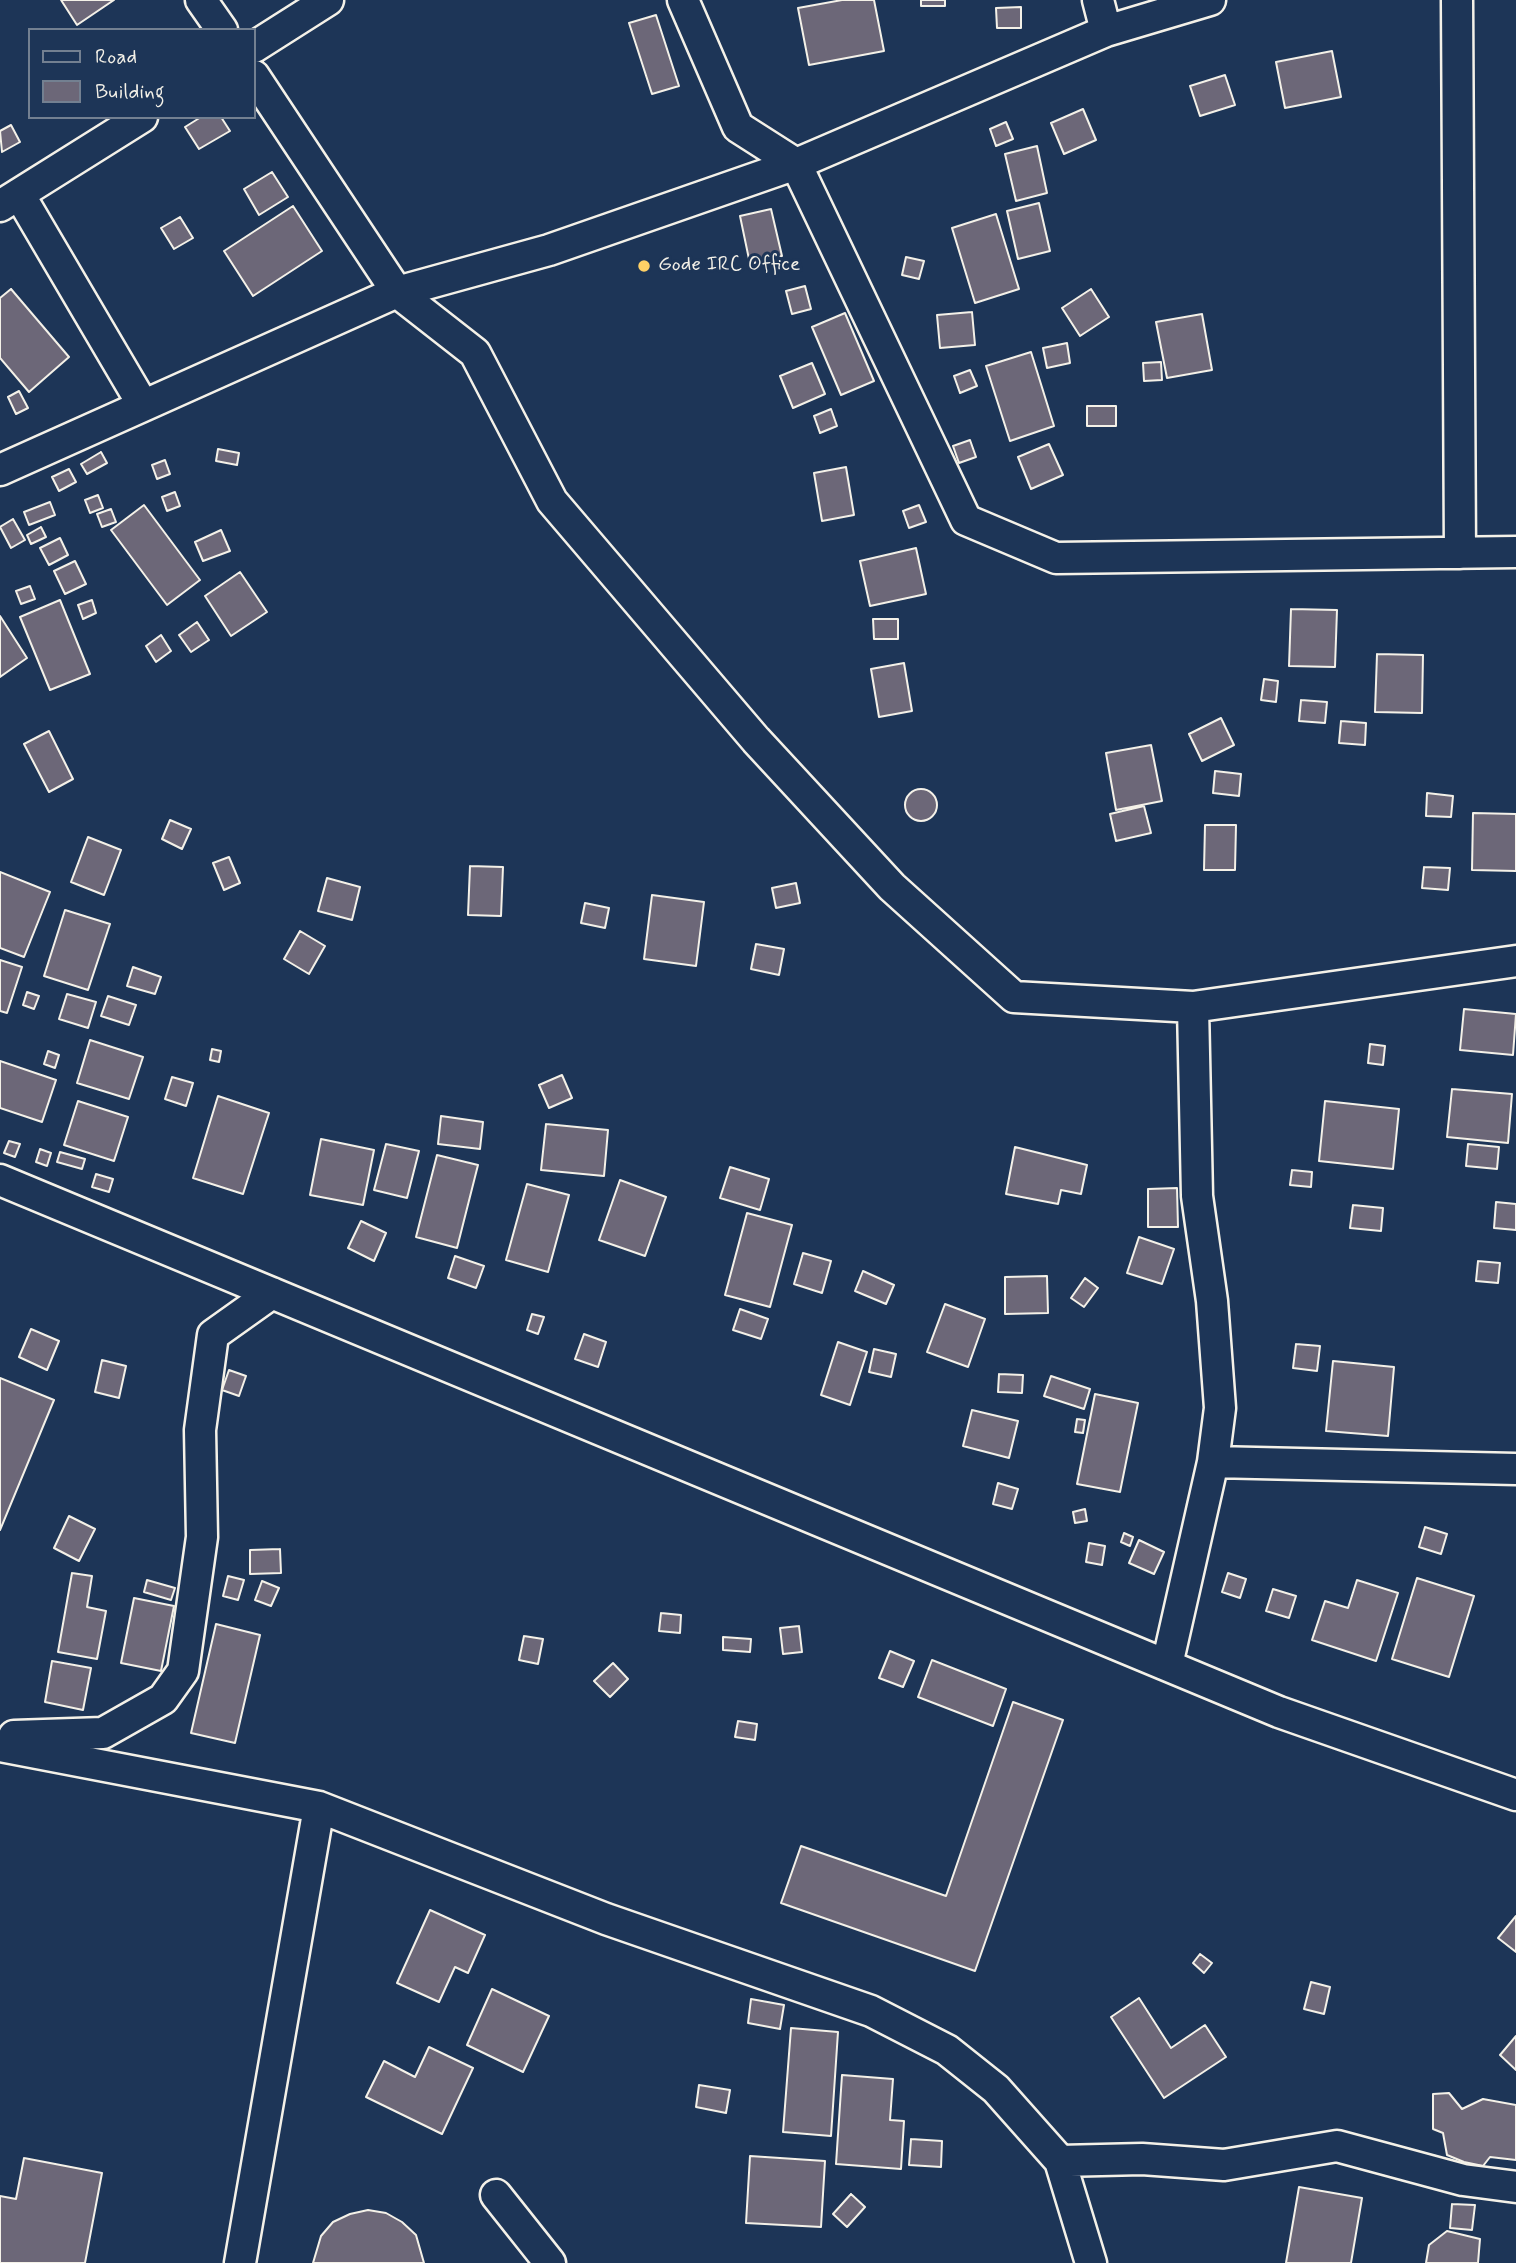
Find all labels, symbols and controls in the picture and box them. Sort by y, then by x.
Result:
legend [28,28,256,119]
text: Road [95,43,137,71]
text: Building [95,78,165,106]
place label: Gode IRC Office [658,253,800,279]
marker: Gode IRC Office [636,258,652,274]

